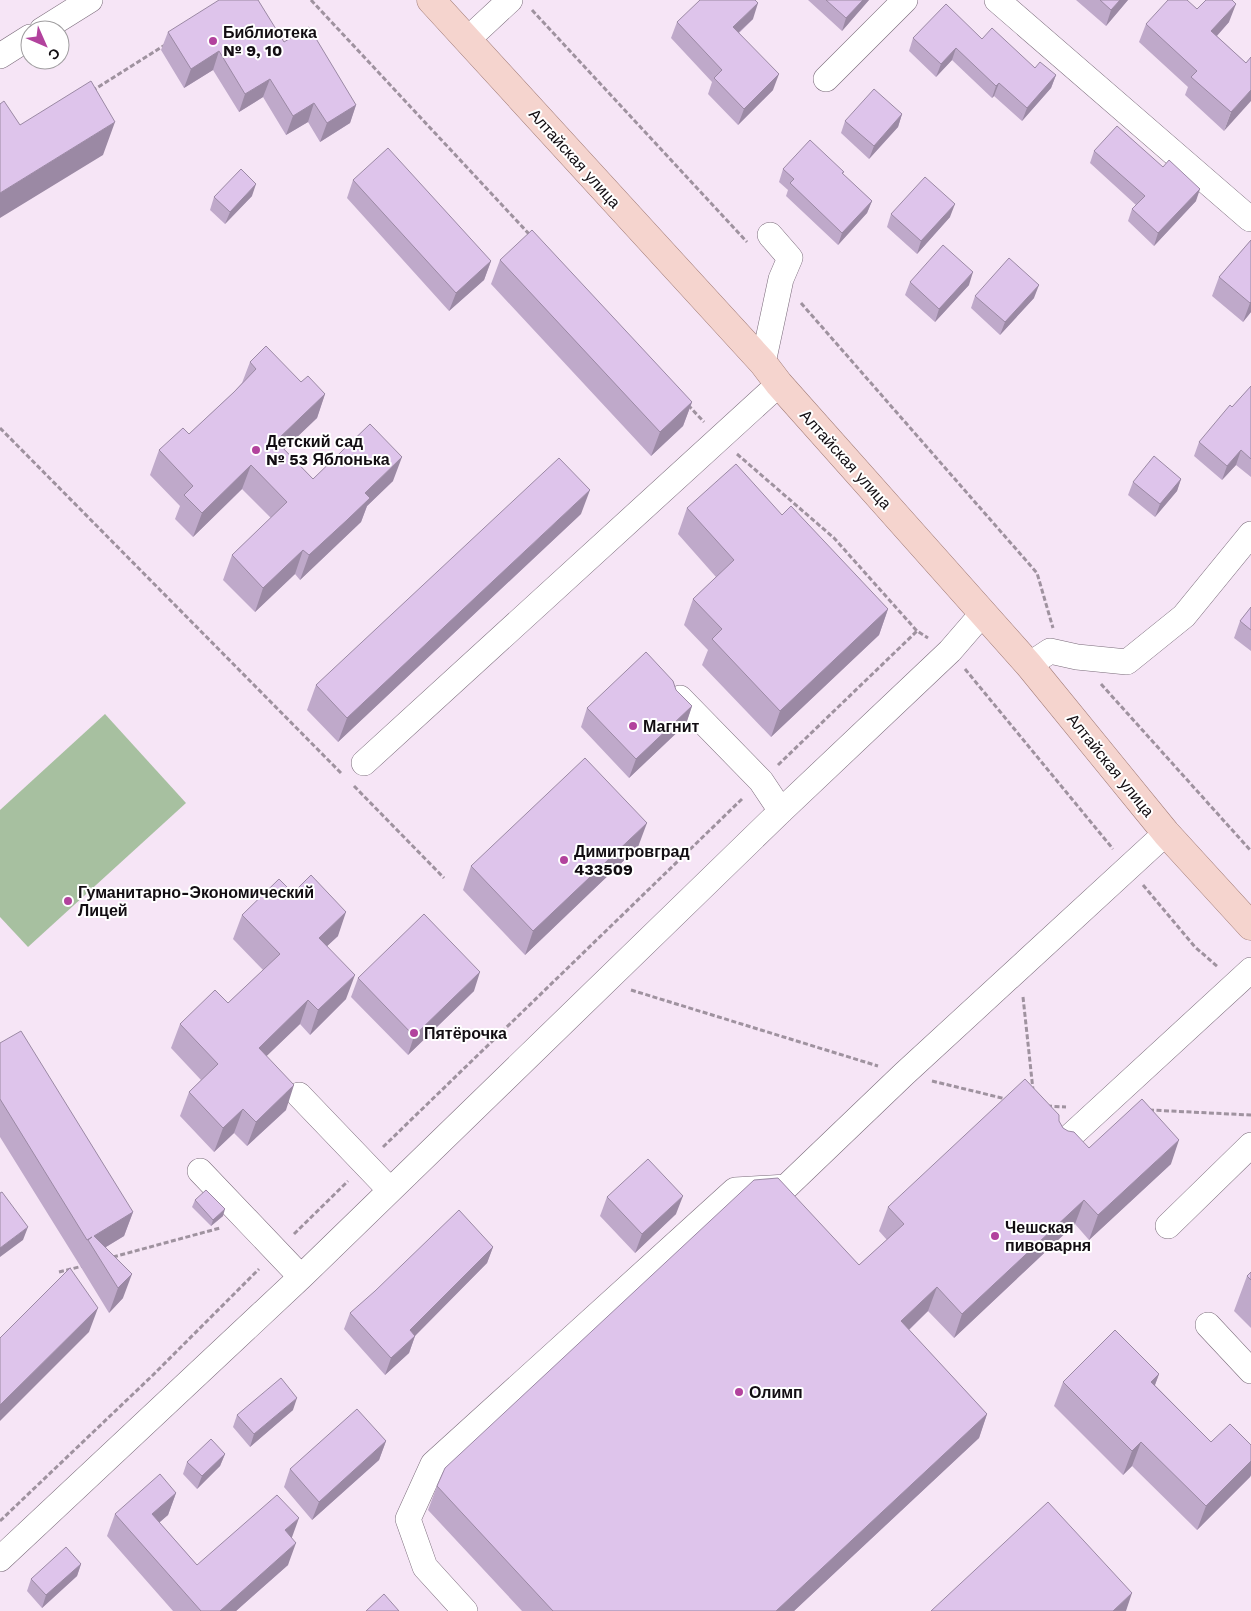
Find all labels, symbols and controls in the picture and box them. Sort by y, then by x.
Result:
north arrow [20,20,70,70]
place label: Библиотека № 9, 10 [223,23,317,60]
marker: Библиотека № 9, 10 [207,35,219,47]
text: С [45,45,63,63]
street label: Алтайская улица [525,105,624,212]
street label: Алтайская улица [796,406,895,513]
place label: Детский сад № 53 Яблонька [266,432,390,469]
marker: Детский сад № 53 Яблонька [250,444,262,456]
street label: Алтайская улица [1063,710,1158,821]
place label: Магнит [643,717,700,736]
marker: Магнит [627,720,639,732]
place label: Димитровград 433509 [574,842,690,879]
marker: Димитровград 433509 [558,854,570,866]
place label: Гуманитарно-Экономический Лицей [78,883,314,920]
marker: Гуманитарно-Экономический Лицей [62,895,74,907]
place label: Пятёрочка [424,1024,507,1043]
marker: Пятёрочка [408,1027,420,1039]
place label: Чешская пивоварня [1005,1218,1091,1255]
marker: Чешская пивоварня [989,1230,1001,1242]
place label: Олимп [749,1383,803,1402]
marker: Олимп [733,1386,745,1398]

